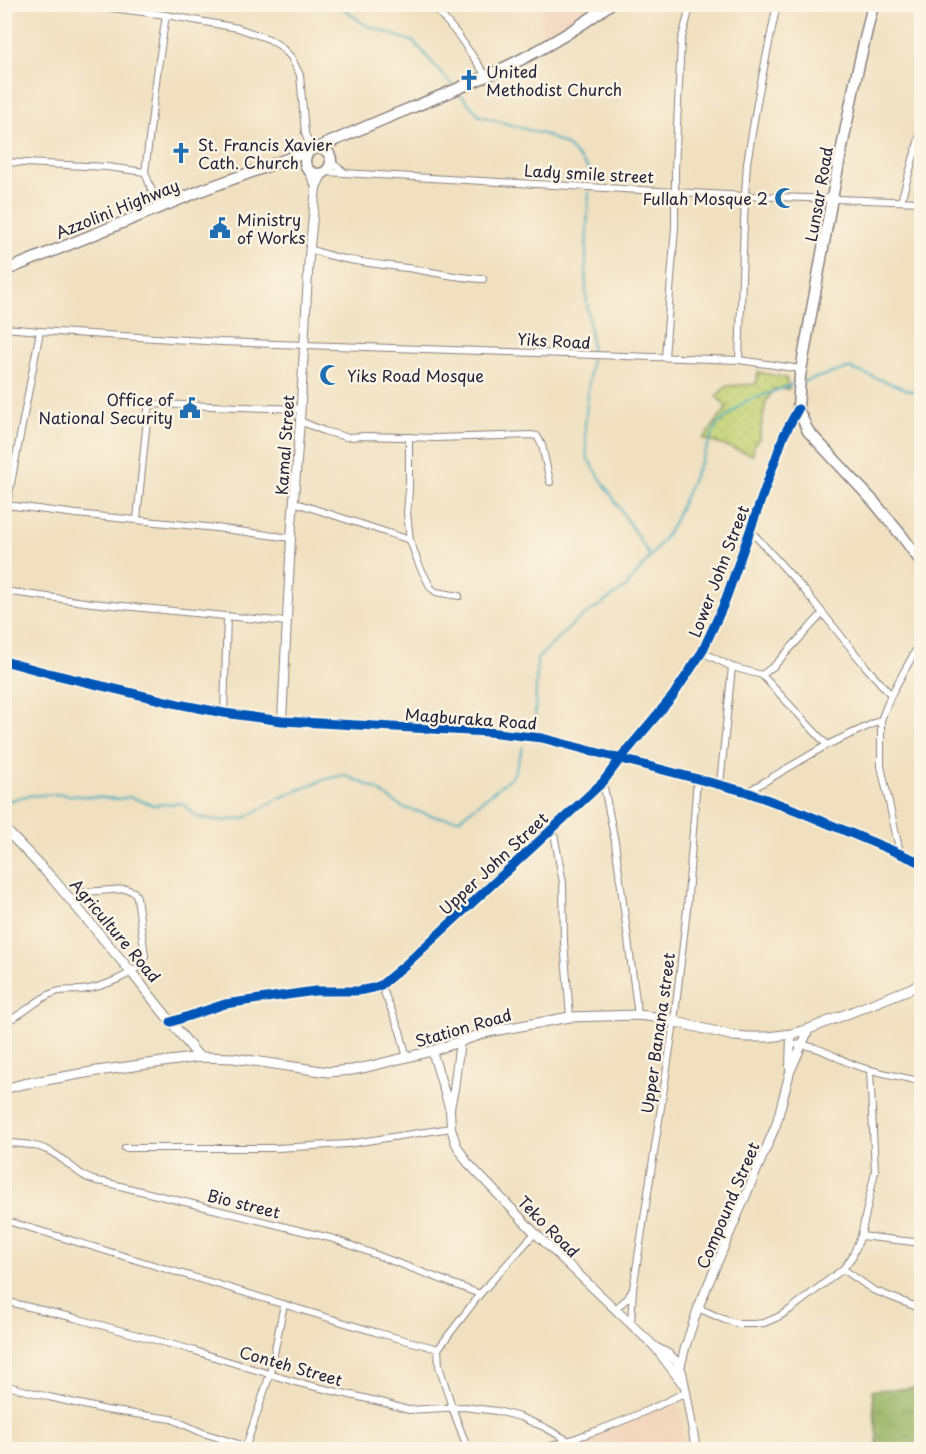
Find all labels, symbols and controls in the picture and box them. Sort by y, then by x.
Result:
place label: United Methodist Church [486,59,622,101]
church icon: United Methodist Church [457,68,481,92]
place label: St. Francis Xavier Cath. Church [198,132,333,174]
church icon: St. Francis Xavier Cath. Church [169,141,193,165]
street label: Lunsar Road [798,145,838,243]
street label: Lady smile street [523,158,655,188]
street label: Azzolini Highway [52,172,182,244]
place label: Fullah Mosque 2 [643,186,768,210]
mosque icon: Fullah Mosque 2 [773,186,797,210]
place label: Ministry of Works [237,207,306,249]
public building icon: Ministry of Works [208,216,232,240]
street label: Yiks Road [517,326,591,354]
mosque icon: Yiks Road Mosque [318,363,342,387]
place label: Yiks Road Mosque [347,363,484,387]
place label: Office of National Security [39,387,175,429]
street label: Kamal Street [269,394,299,496]
public building icon: Office of National Security [178,396,202,420]
street label: Lower John Street [682,501,754,641]
street label: Magburaka Road [404,701,538,735]
street label: Upper John Street [433,806,553,920]
street label: Agriculture Road [65,873,167,987]
street label: Upper Banana street [634,950,680,1115]
street label: Station Road [412,1002,514,1052]
street label: Compound Street [689,1137,765,1272]
street label: Bio street [205,1182,283,1224]
street label: Teko Road [513,1190,585,1262]
street label: Conteh Street [237,1339,345,1391]

